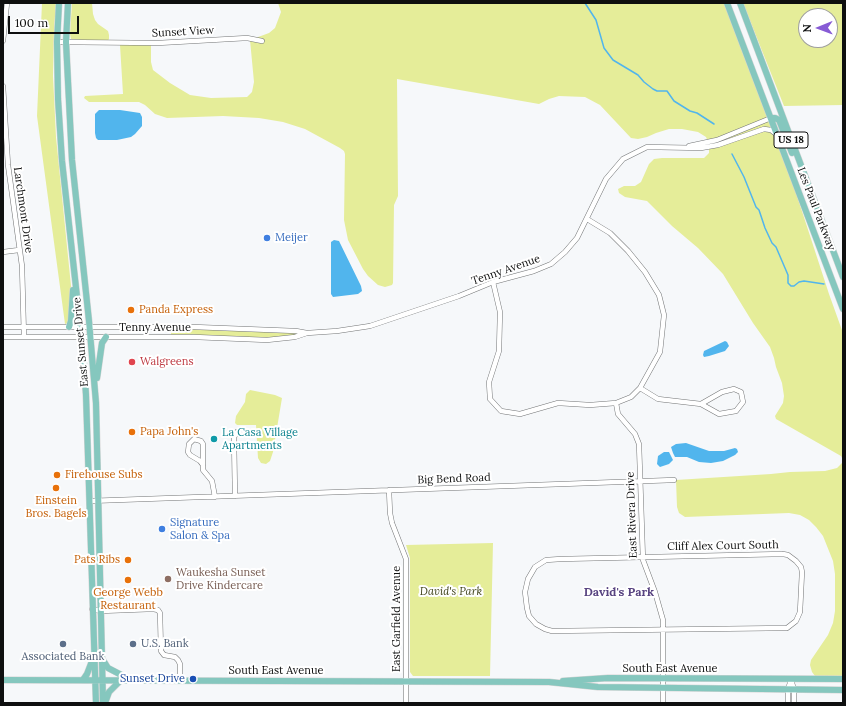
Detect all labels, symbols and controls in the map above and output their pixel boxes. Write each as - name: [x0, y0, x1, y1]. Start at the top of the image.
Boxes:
- scale bar: [10, 8, 81, 34]
- north arrow: [798, 8, 838, 48]
- text: 100 m: [15, 15, 48, 30]
- street label: Sunset View: [152, 24, 214, 40]
- text: N: [800, 24, 814, 33]
- road number: US 18: [774, 132, 808, 148]
- street label: Larchmont Drive: [10, 166, 36, 254]
- street label: Les Paul Parkway: [794, 166, 838, 252]
- place label: Meijer: [275, 231, 308, 245]
- marker: Meijer: [262, 233, 272, 243]
- street label: Tenny Avenue: [470, 252, 542, 288]
- street label: East Sunset Drive: [71, 297, 91, 387]
- place label: Panda Express: [139, 303, 213, 317]
- marker: Panda Express: [126, 305, 136, 315]
- street label: Tenny Avenue: [119, 321, 191, 335]
- place label: Walgreens: [140, 355, 194, 369]
- marker: Walgreens: [127, 357, 137, 367]
- place label: Papa John's: [140, 425, 198, 439]
- place label: La Casa Village Apartments: [222, 426, 298, 452]
- marker: Papa John's: [127, 427, 137, 437]
- marker: La Casa Village Apartments: [209, 434, 219, 444]
- place label: Firehouse Subs: [65, 468, 142, 482]
- marker: Firehouse Subs: [52, 470, 62, 480]
- street label: Big Bend Road: [417, 471, 491, 487]
- street label: East Rivera Drive: [624, 471, 640, 559]
- marker: Einstein Bros. Bagels: [51, 483, 61, 493]
- place label: Einstein Bros. Bagels: [25, 494, 87, 520]
- place label: Signature Salon & Spa: [170, 516, 230, 542]
- marker: Signature Salon & Spa: [157, 524, 167, 534]
- street label: Cliff Alex Court South: [667, 538, 779, 554]
- place label: Pats Ribs: [74, 553, 120, 567]
- marker: Pats Ribs: [123, 555, 133, 565]
- place label: Waukesha Sunset Drive Kindercare: [176, 566, 265, 592]
- street label: East Garfield Avenue: [390, 566, 404, 672]
- marker: Waukesha Sunset Drive Kindercare: [163, 574, 173, 584]
- marker: George Webb Restaurant: [123, 575, 133, 585]
- park label: David's Park: [420, 585, 482, 599]
- place label: George Webb Restaurant: [93, 586, 163, 612]
- district label: David's Park: [584, 586, 654, 600]
- place label: U.S. Bank: [141, 637, 189, 651]
- marker: Associated Bank: [58, 639, 68, 649]
- marker: U.S. Bank: [128, 639, 138, 649]
- place label: Associated Bank: [22, 650, 104, 664]
- street label: South East Avenue: [622, 662, 718, 676]
- street label: South East Avenue: [228, 664, 324, 678]
- place label: Sunset Drive: [120, 672, 185, 686]
- marker: Sunset Drive: [188, 674, 198, 684]

